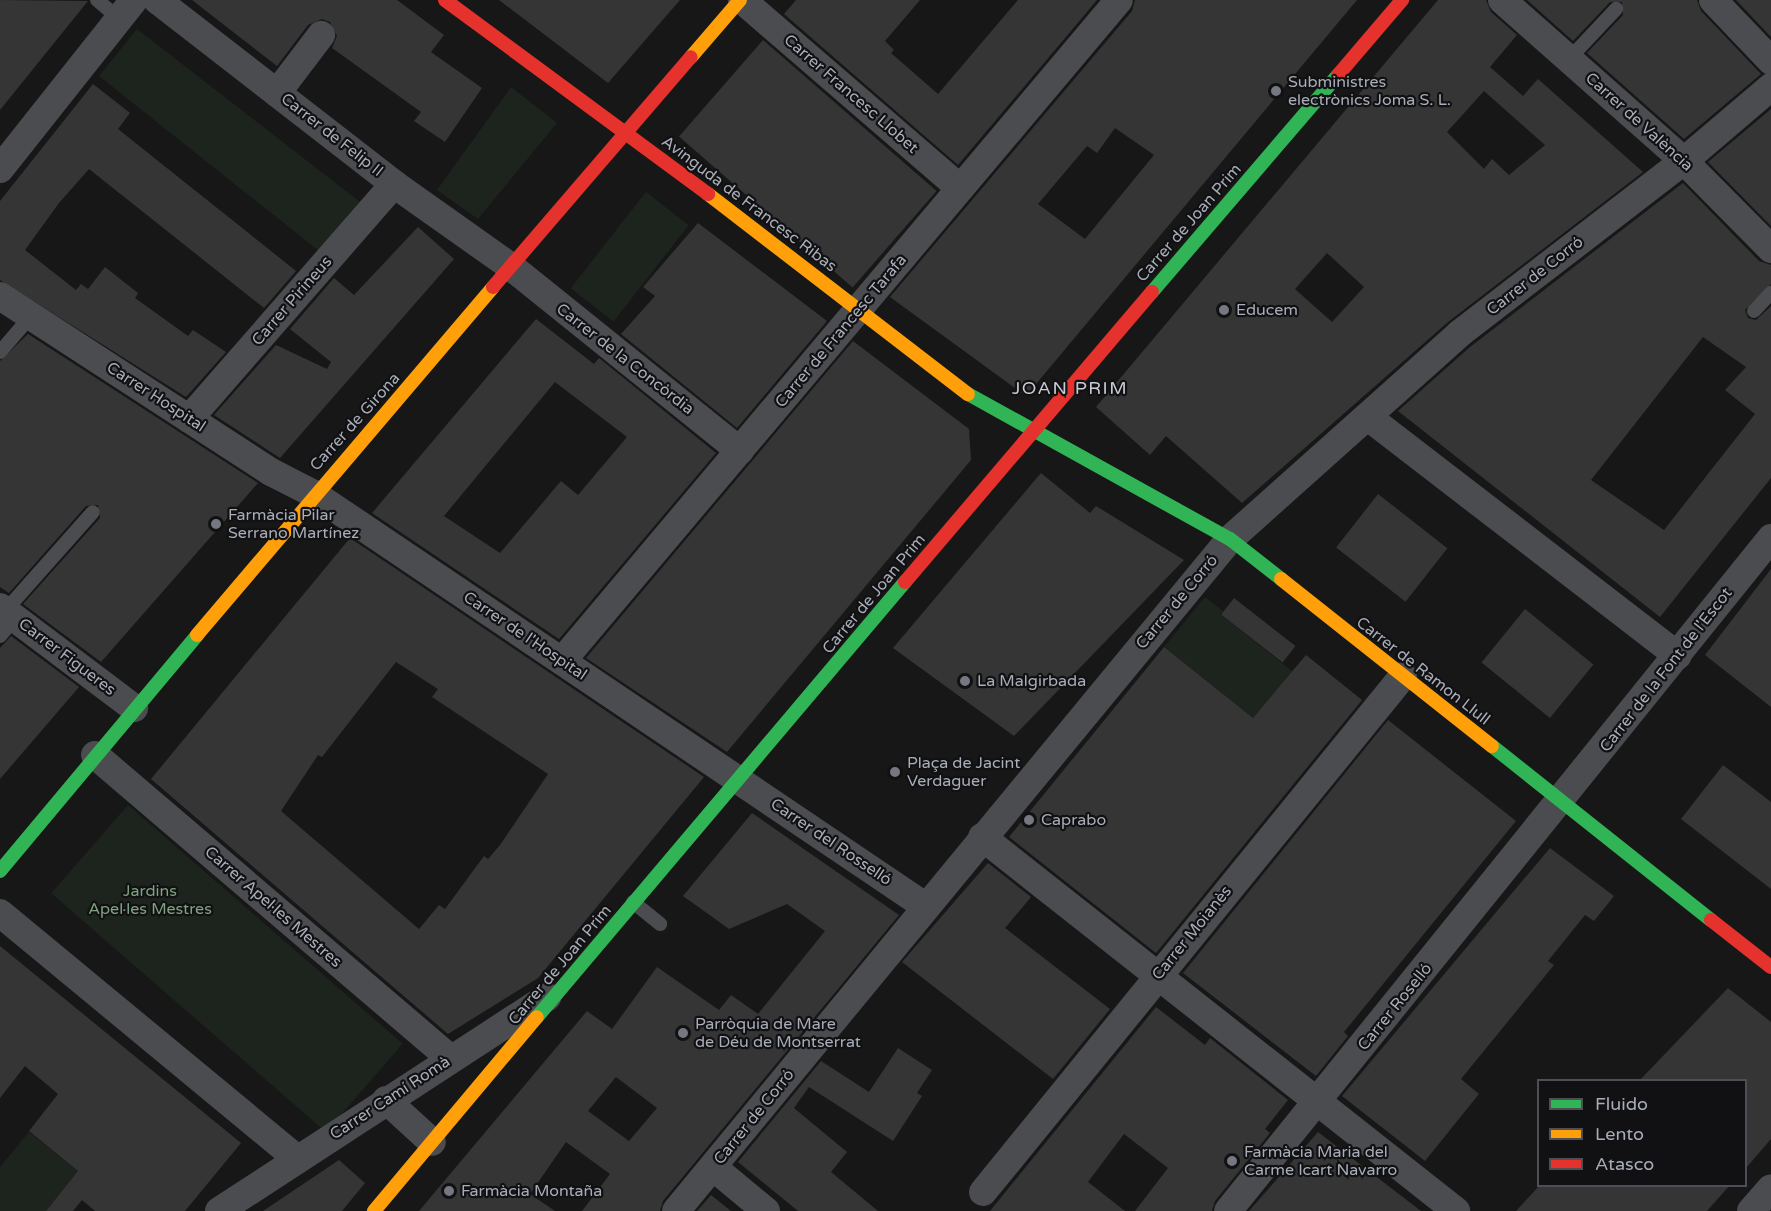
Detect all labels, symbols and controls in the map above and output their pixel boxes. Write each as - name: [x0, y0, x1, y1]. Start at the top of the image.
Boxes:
- street label: Carrer Francesc Llobet: [780, 30, 922, 158]
- street label: Carrer de València: [1581, 69, 1697, 175]
- place label: Subministres electrònics Joma S. L.: [1288, 72, 1451, 110]
- marker: Subministres electrònics Joma S. L.: [1269, 84, 1283, 98]
- street label: Carrer de Felip II: [277, 89, 387, 181]
- street label: Avinguda de Francesc Ribas: [658, 132, 840, 276]
- street label: Carrer de Joan Prim: [1132, 160, 1246, 286]
- street label: Carrer de Corró: [1483, 232, 1587, 320]
- street label: Carrer de Francesc Tarafa: [771, 251, 911, 411]
- street label: Carrer Pirineus: [248, 252, 336, 350]
- street label: Carrer de la Concòrdia: [552, 299, 698, 419]
- place label: Educem: [1236, 300, 1298, 320]
- marker: Educem: [1217, 303, 1231, 317]
- street label: Carrer Hospital: [103, 358, 209, 436]
- street label: Carrer de Girona: [306, 369, 404, 475]
- district label: JOAN PRIM: [1012, 377, 1128, 399]
- place label: Farmàcia Pilar Serrano Martínez: [228, 505, 359, 543]
- marker: Farmàcia Pilar Serrano Martínez: [209, 517, 223, 531]
- street label: Carrer de Joan Prim: [818, 530, 930, 658]
- street label: Carrer de Corró: [1132, 551, 1222, 653]
- street label: Carrer de la Font de l'Escot: [1596, 584, 1736, 756]
- street label: Carrer de l'Hospital: [460, 588, 590, 684]
- street label: Carrer de Ramon Llull: [1352, 613, 1494, 729]
- street label: Carrer Figueres: [15, 614, 119, 700]
- place label: La Malgirbada: [977, 671, 1086, 691]
- marker: La Malgirbada: [958, 674, 972, 688]
- place label: Plaça de Jacint Verdaguer: [907, 753, 1020, 791]
- marker: Plaça de Jacint Verdaguer: [888, 765, 902, 779]
- street label: Carrer del Rosselló: [767, 794, 895, 890]
- place label: Caprabo: [1041, 810, 1106, 830]
- marker: Caprabo: [1022, 813, 1036, 827]
- street label: Carrer Apel·les Mestres: [201, 842, 345, 972]
- park label: Jardins Apel·les Mestres: [88, 881, 212, 919]
- street label: Carrer Moianès: [1148, 882, 1236, 984]
- street label: Carrer de Joan Prim: [504, 901, 616, 1029]
- street label: Carrer Roselló: [1354, 959, 1436, 1055]
- place label: Parròquia de Mare de Déu de Montserrat: [695, 1014, 861, 1052]
- marker: Parròquia de Mare de Déu de Montserrat: [676, 1026, 690, 1040]
- street label: Carrer Camí Romà: [326, 1052, 454, 1144]
- street label: Carrer de Corró: [710, 1065, 798, 1169]
- legend: [1537, 1079, 1747, 1187]
- text: Fluido: [1595, 1093, 1648, 1115]
- text: Lento: [1595, 1123, 1644, 1145]
- place label: Farmàcia Maria del Carme Icart Navarro: [1244, 1142, 1397, 1180]
- text: Atasco: [1595, 1153, 1654, 1175]
- marker: Farmàcia Maria del Carme Icart Navarro: [1225, 1154, 1239, 1168]
- place label: Farmàcia Montaña: [461, 1181, 602, 1201]
- marker: Farmàcia Montaña: [442, 1184, 456, 1198]

